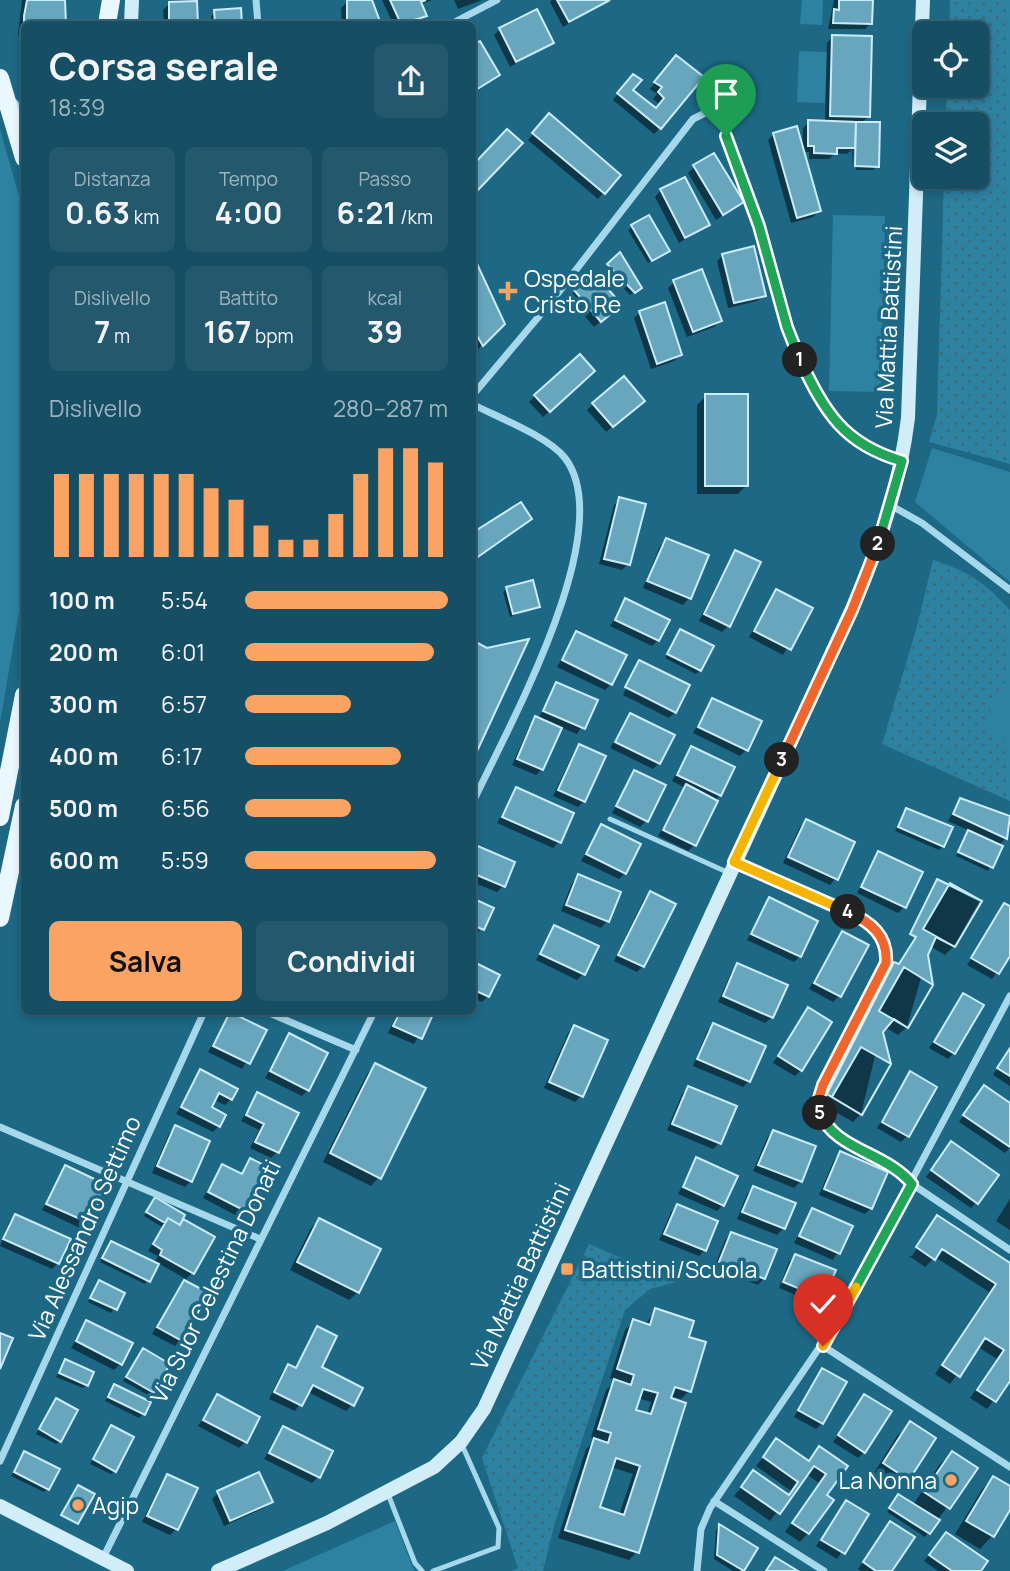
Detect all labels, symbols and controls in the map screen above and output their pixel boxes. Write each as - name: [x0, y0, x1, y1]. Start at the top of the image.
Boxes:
- map controls: [912, 21, 989, 189]
- button: locate: [912, 21, 989, 98]
- text: Corsa serale: [49, 39, 279, 91]
- button: share: [374, 44, 448, 118]
- pin: [696, 64, 756, 136]
- icon: arrive: [707, 75, 745, 113]
- text: 18:39: [49, 91, 105, 123]
- button: layers: [912, 112, 989, 189]
- text: Distanza: [74, 166, 151, 192]
- text: Tempo: [219, 166, 278, 192]
- text: Passo: [358, 166, 411, 192]
- text: 0.63: [65, 192, 130, 233]
- text: 4:00: [214, 192, 283, 233]
- text: 6:21: [337, 192, 396, 233]
- text: km: [130, 204, 159, 230]
- text: /km: [396, 204, 433, 230]
- street label: Via Mattia Battistini: [867, 225, 909, 429]
- place label: Ospedale Cristo Re: [524, 262, 625, 320]
- marker: Ospedale Cristo Re: [498, 281, 518, 301]
- text: Dislivello: [74, 285, 150, 311]
- text: Battito: [219, 285, 278, 311]
- text: kcal: [367, 285, 402, 311]
- text: 7: [94, 311, 110, 352]
- text: 167: [203, 311, 251, 352]
- text: 39: [367, 311, 403, 352]
- text: m: [110, 323, 130, 349]
- text: bpm: [251, 323, 294, 349]
- pin: 1: [782, 342, 818, 378]
- text: 1: [795, 346, 804, 372]
- text: Dislivello: [49, 392, 142, 424]
- text: 280–287 m: [333, 392, 448, 424]
- pin: 2: [860, 526, 896, 562]
- text: 2: [872, 530, 883, 556]
- text: 100 m: [49, 584, 115, 616]
- text: 5:54: [161, 584, 208, 616]
- text: 200 m: [49, 636, 118, 668]
- text: 6:01: [161, 636, 205, 668]
- text: 300 m: [49, 688, 118, 720]
- text: 6:57: [161, 688, 207, 720]
- text: 400 m: [49, 740, 119, 772]
- text: 6:17: [161, 740, 203, 772]
- pin: 3: [764, 742, 800, 778]
- text: 3: [776, 746, 787, 772]
- text: 500 m: [49, 792, 118, 824]
- text: 6:56: [161, 792, 210, 824]
- text: 600 m: [49, 844, 119, 876]
- text: 5:59: [161, 844, 209, 876]
- pin: 4: [830, 894, 866, 930]
- text: 4: [842, 898, 853, 924]
- button: Salva: [49, 921, 242, 1001]
- button: Condividi: [256, 921, 448, 1001]
- pin: 5: [802, 1096, 838, 1130]
- text: 5: [814, 1099, 825, 1125]
- street label: Via Alessandro Settimo: [20, 1110, 148, 1346]
- street label: Via Suor Celestina Donati: [142, 1154, 288, 1408]
- street label: Via Mattia Battistini: [463, 1177, 577, 1375]
- place label: Battistini/Scuola: [581, 1253, 757, 1285]
- marker: Battistini/Scuola: [559, 1261, 575, 1277]
- pin: [793, 1274, 853, 1346]
- icon: check: [804, 1285, 842, 1323]
- place label: La Nonna: [838, 1464, 937, 1496]
- marker: La Nonna: [943, 1472, 959, 1488]
- place label: Agip: [92, 1489, 139, 1521]
- marker: Agip: [70, 1497, 86, 1513]

